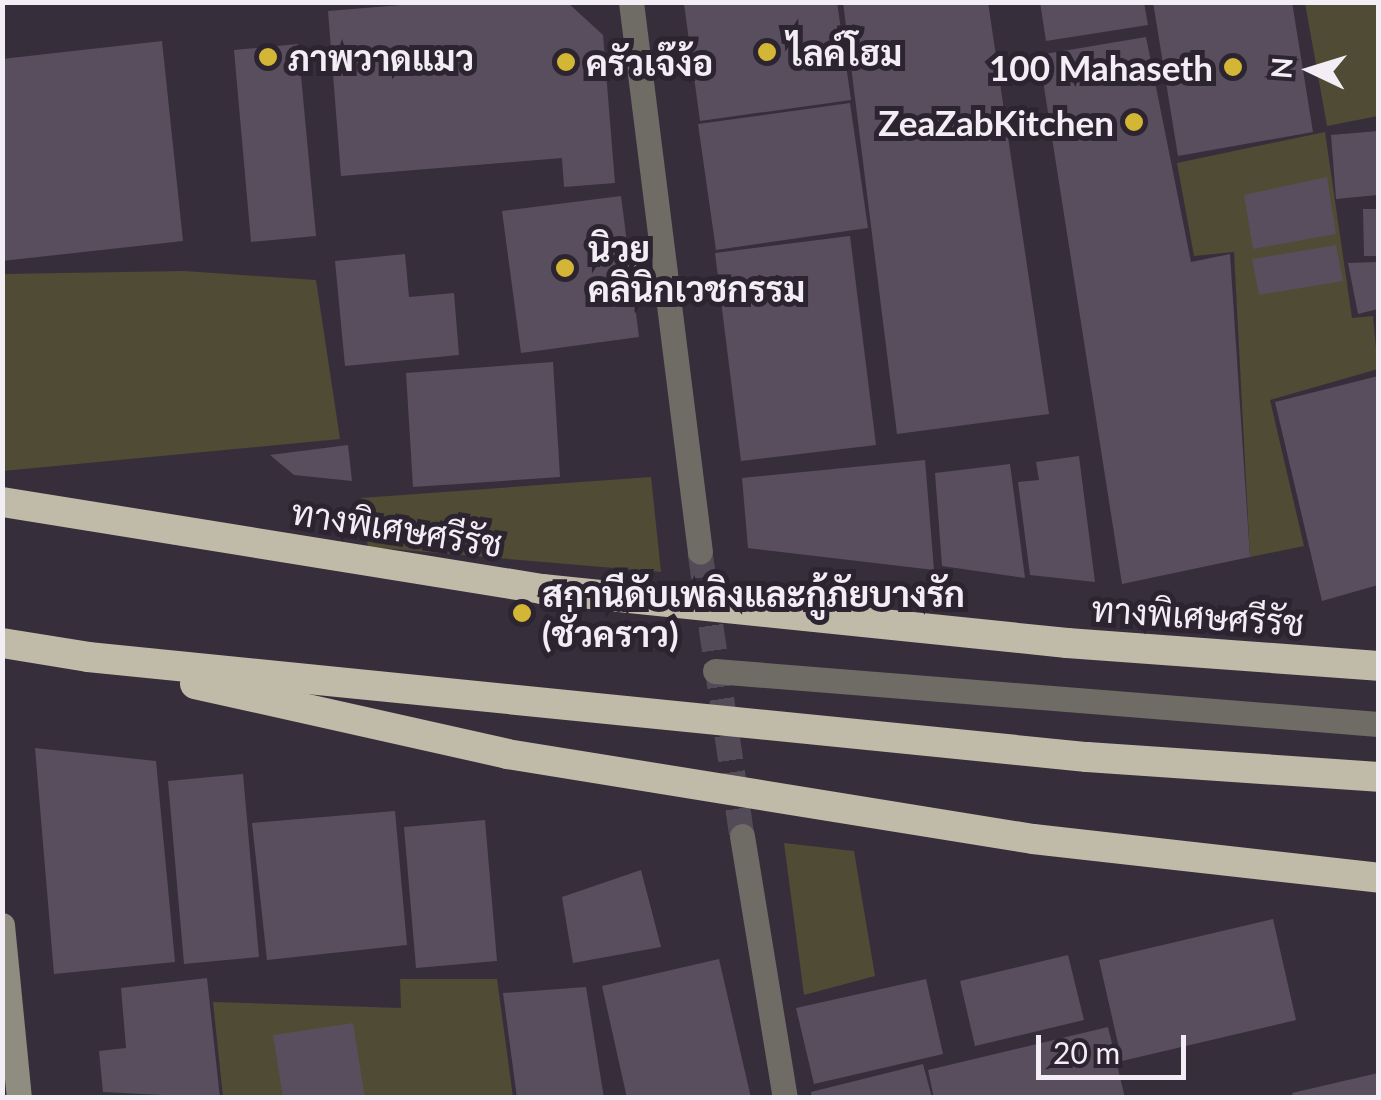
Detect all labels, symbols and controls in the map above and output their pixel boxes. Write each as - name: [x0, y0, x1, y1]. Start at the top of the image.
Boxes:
- north arrow: [1261, 20, 1361, 120]
- place label: ไลค์โฮม: [787, 31, 902, 73]
- place label: ภาพวาดแมว: [288, 36, 474, 78]
- place label: ครัวเจ๊ง้อ: [586, 41, 713, 83]
- marker: ไลค์โฮม: [756, 41, 778, 63]
- marker: ภาพวาดแมว: [257, 46, 279, 68]
- place label: 100 Mahaseth: [989, 46, 1213, 88]
- marker: ครัวเจ๊ง้อ: [555, 51, 577, 73]
- marker: 100 Mahaseth: [1222, 56, 1244, 78]
- text: N: [1263, 56, 1299, 80]
- place label: ZeaZabKitchen: [878, 101, 1114, 143]
- marker: ZeaZabKitchen: [1123, 111, 1145, 133]
- place label: นิวยู คลินิกเวชกรรม: [588, 227, 805, 309]
- marker: นิวยู คลินิกเวชกรรม: [552, 255, 578, 281]
- street label: ทางพิเศษศรีรัช: [289, 490, 505, 564]
- place label: สถานีดับเพลิงและกู้ภัยบางรัก (ชั่วคราว): [542, 572, 965, 654]
- street label: ทางพิเศษศรีรัช: [1090, 587, 1306, 643]
- marker: สถานีดับเพลิงและกู้ภัยบางรัก (ชั่วคราว): [511, 602, 533, 624]
- scale bar: [1041, 1015, 1191, 1077]
- text: 20 m: [1053, 1034, 1120, 1070]

